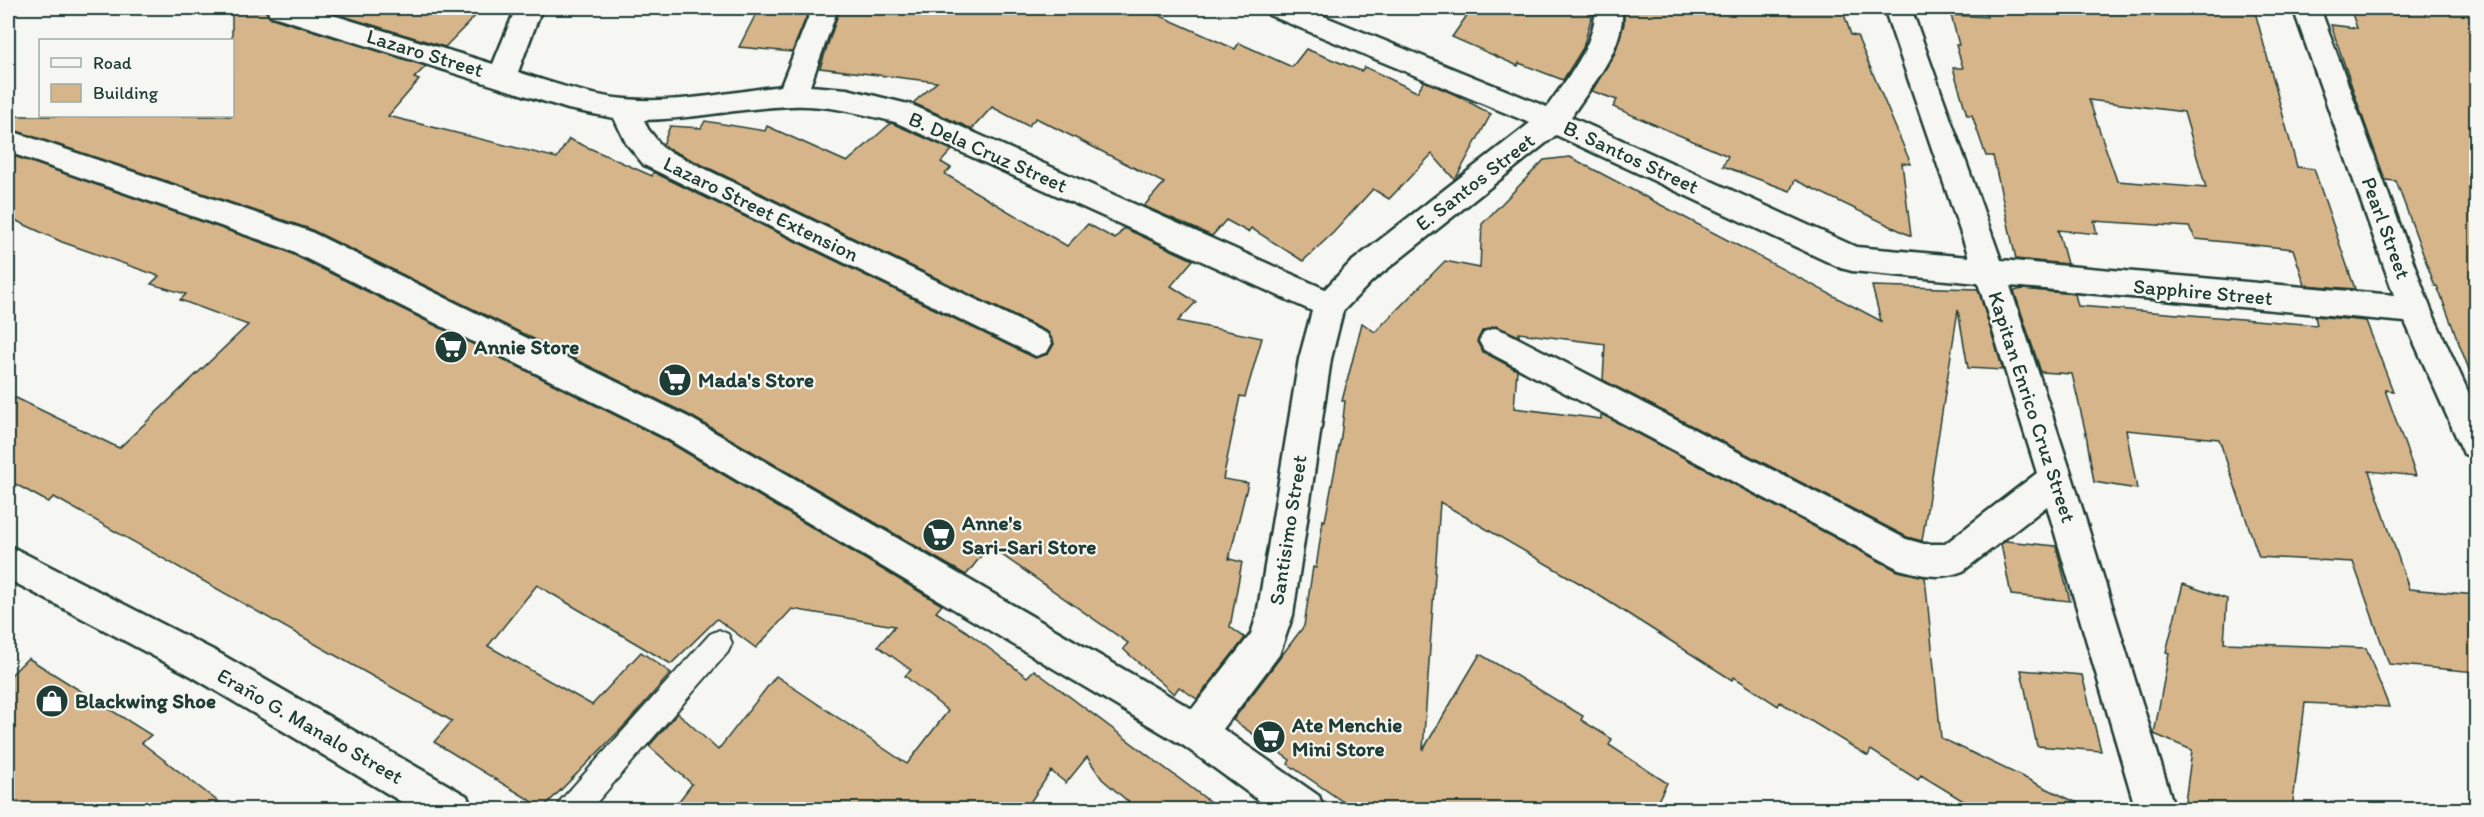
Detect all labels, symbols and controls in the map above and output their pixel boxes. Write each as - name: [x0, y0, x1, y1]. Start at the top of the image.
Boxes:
- street label: Lazaro Street: [364, 23, 487, 82]
- legend: [39, 39, 234, 117]
- text: Road: [93, 52, 132, 74]
- text: Building: [93, 82, 159, 104]
- street label: B. Dela Cruz Street: [905, 105, 1071, 198]
- street label: B. Santos Street: [1560, 114, 1703, 199]
- street label: E. Santos Street: [1410, 127, 1539, 236]
- street label: Lazaro Street Extension: [660, 150, 863, 267]
- street label: Pearl Street: [2356, 173, 2416, 282]
- street label: Sapphire Street: [2132, 273, 2274, 310]
- street label: Kapitan Enrico Cruz Street: [1983, 288, 2082, 526]
- supermarket icon: Annie Store: [433, 329, 469, 365]
- place label: Annie Store: [473, 334, 579, 359]
- supermarket icon: Mada's Store: [657, 362, 693, 398]
- place label: Mada's Store: [698, 367, 814, 392]
- street label: Santisimo Street: [1263, 453, 1312, 607]
- place label: Anne's Sari-Sari Store: [961, 510, 1096, 559]
- supermarket icon: Anne's Sari-Sari Store: [921, 517, 957, 553]
- street label: Eraño G. Manalo Street: [213, 662, 408, 789]
- shop icon: Blackwing Shoe: [34, 683, 70, 719]
- place label: Blackwing Shoe: [75, 688, 216, 714]
- place label: Ate Menchie Mini Store: [1291, 712, 1402, 761]
- supermarket icon: Ate Menchie Mini Store: [1251, 719, 1287, 755]

